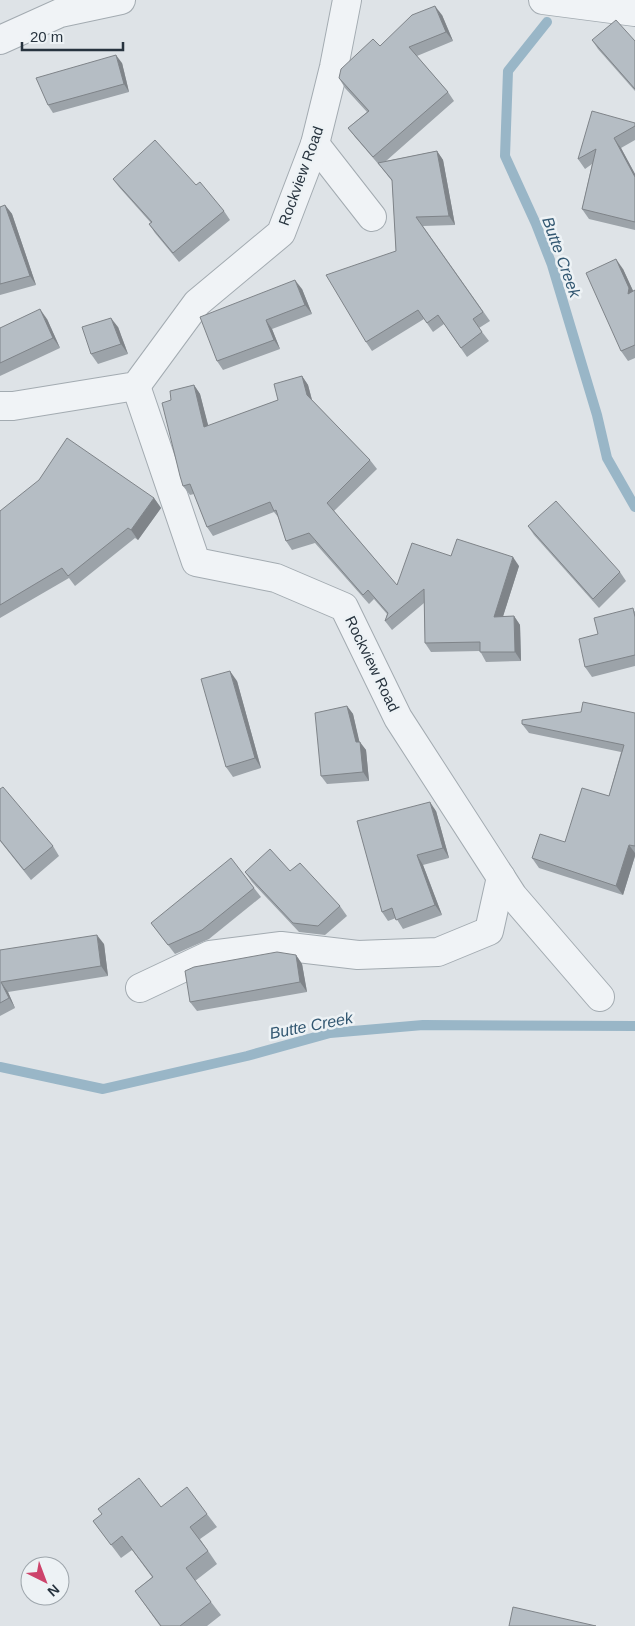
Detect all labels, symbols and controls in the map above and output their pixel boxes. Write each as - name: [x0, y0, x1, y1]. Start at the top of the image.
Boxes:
- scale bar: [22, 20, 124, 52]
- text: 20 m: [30, 28, 63, 45]
- street label: Rockview Road: [275, 124, 326, 228]
- water label: Butte Creek: [539, 215, 584, 301]
- street label: Rockview Road: [342, 613, 403, 714]
- water label: Butte Creek: [268, 1009, 355, 1042]
- north arrow: [20, 1556, 70, 1606]
- text: N: [45, 1581, 63, 1600]

